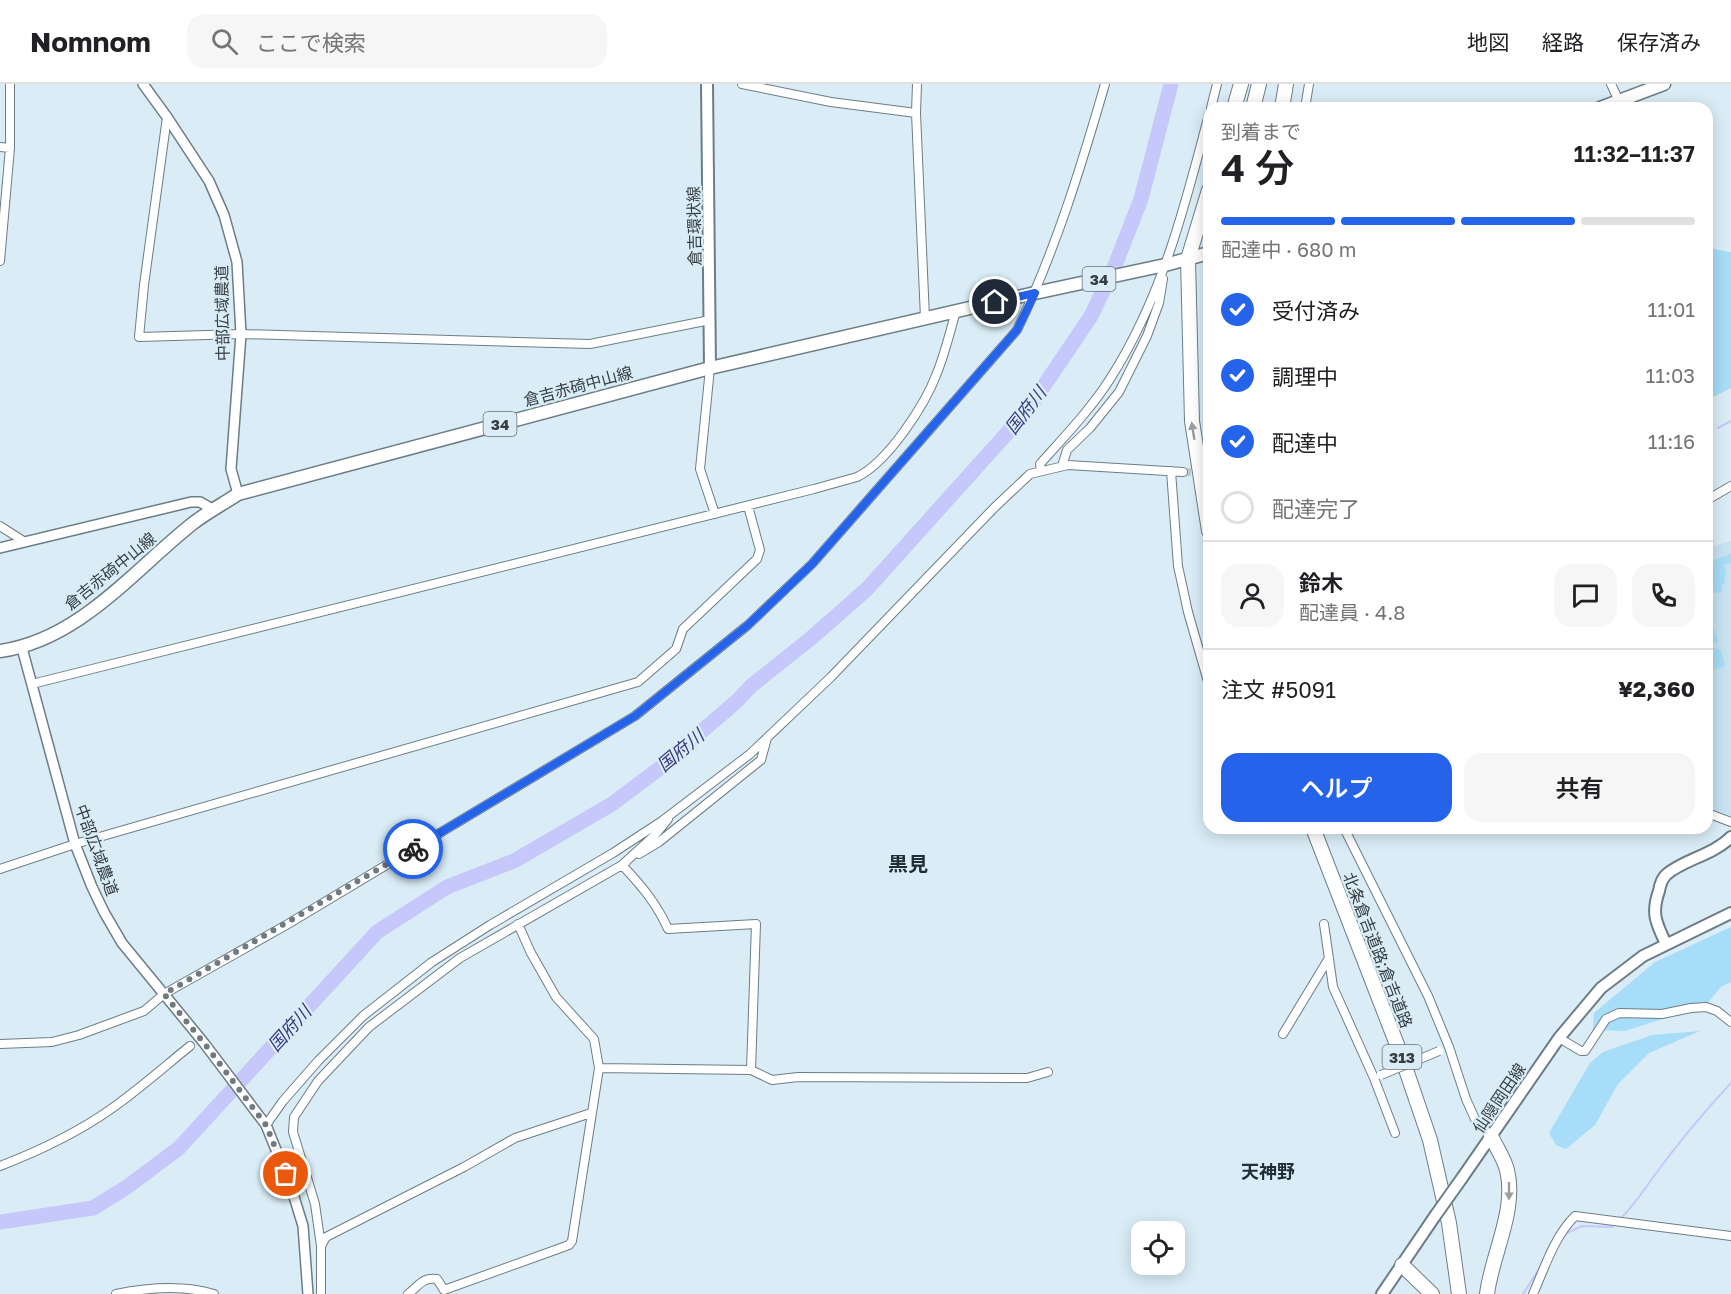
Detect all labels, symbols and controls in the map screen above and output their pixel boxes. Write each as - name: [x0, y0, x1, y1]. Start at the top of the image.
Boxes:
- search box: [187, 14, 607, 68]
- text: Nomnom: [30, 25, 151, 58]
- icon: search: [208, 25, 241, 58]
- text: ここで検索: [256, 29, 366, 56]
- text: 地図: [1467, 29, 1509, 55]
- text: 経路: [1542, 29, 1584, 55]
- text: 保存済み: [1617, 29, 1701, 55]
- text: 到着まで: [1221, 119, 1301, 143]
- text: 11:32–11:37: [1574, 140, 1695, 167]
- text: 4 分: [1221, 144, 1294, 191]
- street label: 倉吉環状線: [683, 186, 705, 266]
- text: 配達中 · 680 m: [1221, 237, 1356, 261]
- street label: 中部広域農道: [211, 265, 233, 361]
- road number: 34: [1082, 267, 1116, 291]
- pin: [969, 276, 1020, 327]
- icon: home: [978, 285, 1011, 318]
- icon: check: [1221, 293, 1254, 326]
- text: 受付済み: [1272, 297, 1360, 324]
- text: 11:01: [1648, 297, 1695, 321]
- icon: check: [1221, 359, 1254, 392]
- street label: 倉吉赤碕中山線: [521, 362, 635, 410]
- text: 調理中: [1272, 363, 1338, 390]
- text: 11:03: [1646, 363, 1695, 387]
- water label: 国府川: [1000, 380, 1052, 438]
- road number: 34: [484, 412, 516, 436]
- one-way arrow: [1189, 422, 1198, 441]
- icon: check: [1221, 425, 1254, 458]
- text: 配達中: [1272, 429, 1338, 456]
- text: 11:16: [1648, 429, 1695, 453]
- text: 配達完了: [1272, 495, 1360, 522]
- street label: 倉吉赤碕中山線: [60, 528, 160, 614]
- button: person: [1221, 564, 1284, 627]
- button: chat: [1554, 564, 1617, 627]
- button: phone: [1632, 564, 1695, 627]
- text: 鈴木: [1299, 569, 1343, 596]
- text: 配達員 · 4.8: [1299, 600, 1405, 624]
- text: ¥2,360: [1618, 675, 1695, 702]
- text: 注文 #5091: [1221, 676, 1336, 703]
- water label: 国府川: [652, 723, 709, 776]
- button: ヘルプ: [1221, 753, 1452, 822]
- button: 共有: [1464, 753, 1695, 822]
- street label: 中部広域農道: [71, 801, 123, 899]
- courier: [383, 819, 443, 879]
- icon: bike: [397, 833, 430, 866]
- district label: 黒見: [888, 851, 928, 875]
- street label: 北条倉吉道路;倉吉道路: [1339, 869, 1417, 1031]
- water label: 国府川: [263, 999, 317, 1055]
- road number: 313: [1382, 1045, 1422, 1069]
- street label: 仙隠岡田線: [1468, 1059, 1530, 1137]
- pin: [260, 1148, 311, 1199]
- icon: bag: [269, 1157, 302, 1190]
- district label: 天神野: [1241, 1160, 1295, 1182]
- one-way arrow: [1504, 1181, 1514, 1200]
- map controls: [1131, 1221, 1185, 1275]
- button: locate: [1131, 1221, 1185, 1275]

